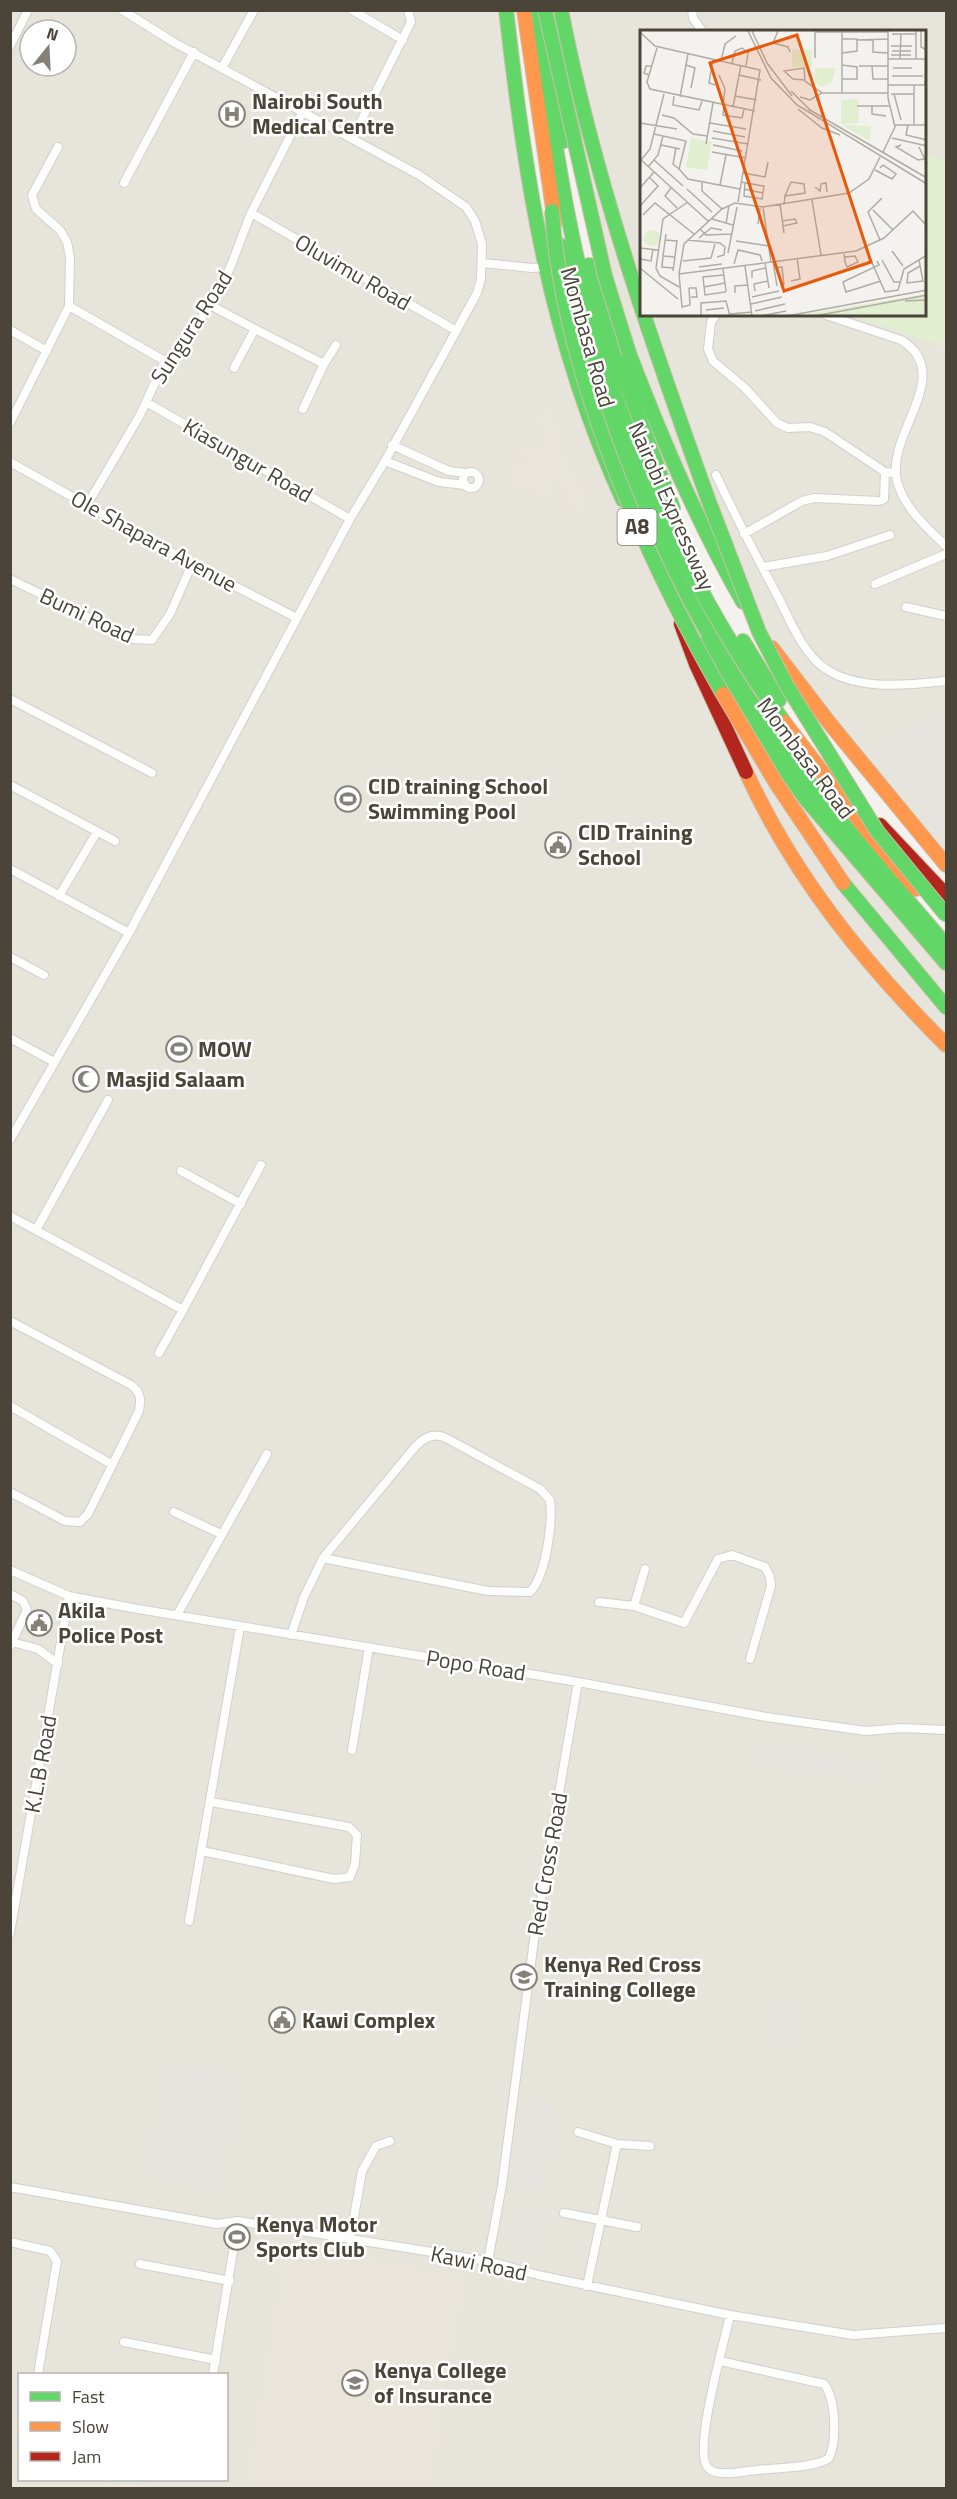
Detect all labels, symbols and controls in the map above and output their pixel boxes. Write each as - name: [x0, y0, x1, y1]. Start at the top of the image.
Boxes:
- north arrow: [18, 18, 78, 78]
- text: N: [44, 21, 62, 47]
- inset map: [640, 30, 927, 316]
- place label: Nairobi South Medical Centre: [252, 84, 394, 143]
- hospital icon: Nairobi South Medical Centre: [217, 99, 247, 129]
- street label: Oluvimu Road: [289, 225, 417, 319]
- street label: Sungura Road: [141, 263, 241, 391]
- street label: Mombasa Road: [552, 263, 624, 411]
- street label: Kiasungur Road: [177, 409, 319, 511]
- street label: Nairobi Expressway: [620, 416, 725, 596]
- street label: Ole Shapara Avenue: [65, 481, 243, 601]
- road number: A8: [618, 509, 656, 545]
- street label: Bumi Road: [34, 578, 140, 652]
- street label: Mombasa Road: [749, 690, 863, 826]
- place label: CID training School Swimming Pool: [368, 769, 548, 828]
- sports icon: CID training School Swimming Pool: [333, 784, 363, 814]
- place label: CID Training School: [578, 815, 693, 874]
- public building icon: CID Training School: [543, 830, 573, 860]
- place label: MOW: [198, 1032, 252, 1066]
- sports icon: MOW: [164, 1034, 194, 1064]
- place label: Masjid Salaam: [106, 1062, 245, 1096]
- mosque icon: Masjid Salaam: [71, 1064, 101, 1094]
- place label: Akila Police Post: [58, 1593, 163, 1652]
- public building icon: Akila Police Post: [24, 1608, 54, 1638]
- street label: Popo Road: [424, 1640, 528, 1690]
- street label: K.L.B Road: [15, 1713, 65, 1815]
- street label: Red Cross Road: [518, 1790, 576, 1938]
- place label: Kenya Red Cross Training College: [544, 1947, 701, 2006]
- school or university icon: Kenya Red Cross Training College: [509, 1962, 539, 1992]
- place label: Kawi Complex: [302, 2003, 436, 2037]
- public building icon: Kawi Complex: [267, 2005, 297, 2035]
- place label: Kenya Motor Sports Club: [256, 2207, 377, 2266]
- sports icon: Kenya Motor Sports Club: [222, 2222, 252, 2252]
- street label: Kawi Road: [428, 2236, 530, 2290]
- place label: Kenya College of Insurance: [374, 2353, 506, 2412]
- school or university icon: Kenya College of Insurance: [340, 2368, 370, 2398]
- legend: [18, 2373, 228, 2481]
- text: Fast: [72, 2383, 105, 2410]
- text: Slow: [72, 2413, 109, 2440]
- text: Jam: [72, 2443, 101, 2470]

